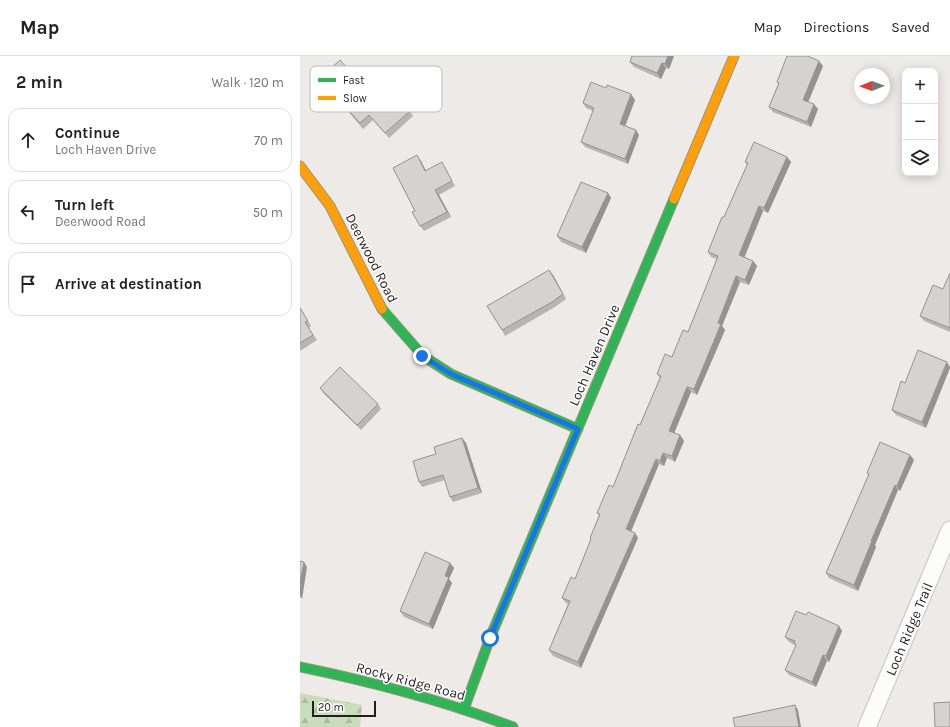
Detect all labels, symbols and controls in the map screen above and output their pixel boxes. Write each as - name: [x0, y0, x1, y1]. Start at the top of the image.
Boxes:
- text: Map: [20, 17, 59, 39]
- text: Map: [754, 19, 782, 36]
- text: Directions: [804, 19, 869, 36]
- text: Saved: [891, 19, 930, 36]
- legend: [310, 66, 442, 112]
- north arrow: [854, 68, 890, 104]
- map controls: [902, 68, 938, 176]
- button: +: [902, 68, 938, 104]
- text: 2 min: [16, 72, 63, 92]
- text: Fast: [343, 74, 364, 87]
- text: Walk · 120 m: [211, 75, 284, 90]
- text: Slow: [343, 92, 367, 105]
- button: −: [902, 104, 938, 140]
- text: Continue: [55, 124, 120, 142]
- icon: ahead: [17, 129, 39, 151]
- text: 70 m: [254, 133, 283, 148]
- button: layers: [902, 140, 938, 176]
- text: Loch Haven Drive: [55, 142, 156, 157]
- text: Turn left: [55, 196, 114, 214]
- icon: left: [17, 201, 39, 223]
- text: 50 m: [253, 205, 283, 220]
- street label: Deerwood Road: [342, 211, 401, 306]
- text: Deerwood Road: [55, 214, 146, 229]
- icon: arrive: [17, 273, 39, 295]
- text: Arrive at destination: [55, 275, 202, 293]
- street label: Loch Haven Drive: [565, 302, 624, 409]
- route end: [413, 347, 431, 365]
- street label: Loch Ridge Trail: [882, 580, 937, 678]
- route start: [481, 629, 499, 647]
- street label: Rocky Ridge Road: [354, 659, 467, 704]
- scale bar: [312, 699, 376, 718]
- text: 20 m: [318, 701, 344, 714]

